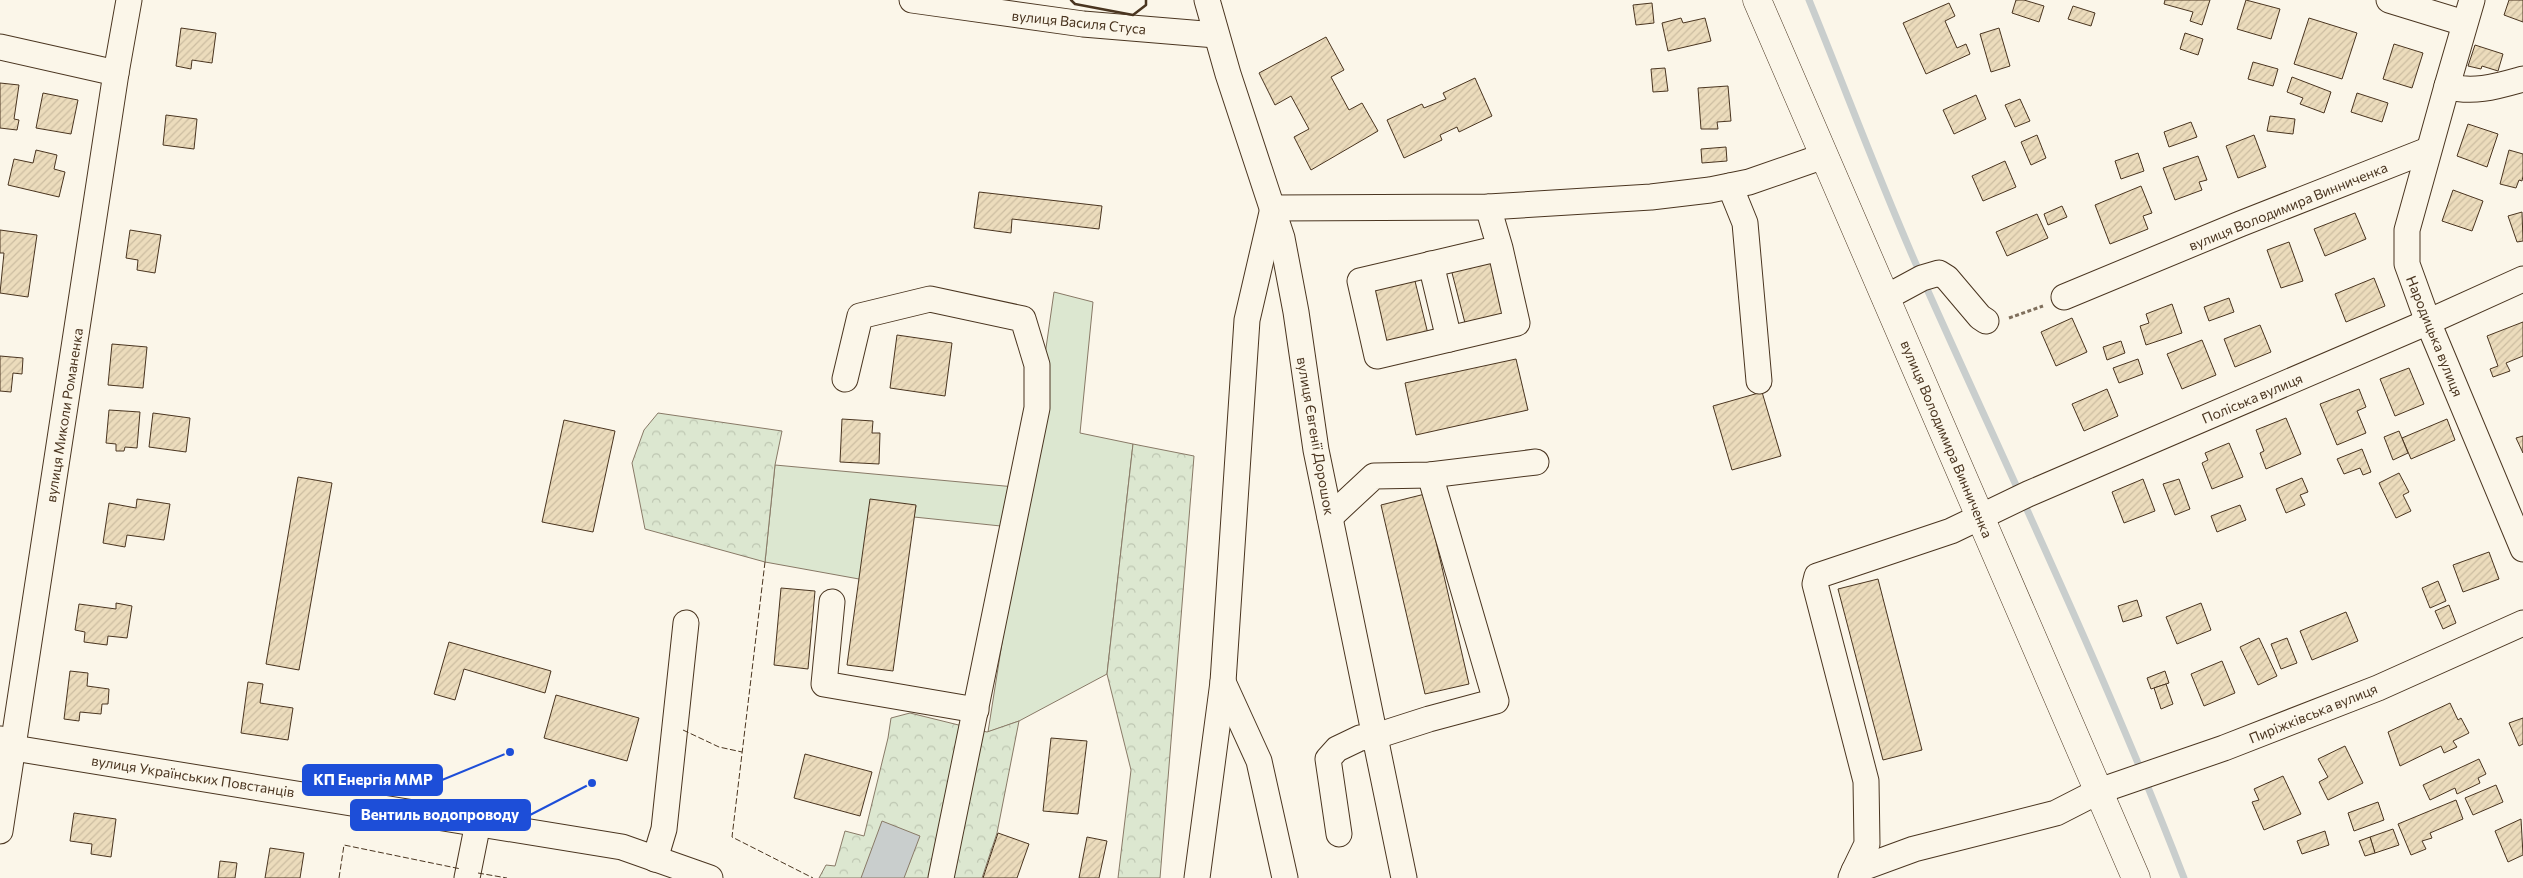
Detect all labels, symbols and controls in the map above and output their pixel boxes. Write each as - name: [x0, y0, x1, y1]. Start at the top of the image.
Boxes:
- street label: вулиця Василя Стуса: [1011, 6, 1147, 38]
- street label: вулиця Володимира Винниченка: [2186, 158, 2390, 254]
- street label: Народицька вулиця: [2403, 273, 2467, 399]
- street label: вулиця Миколи Романенка: [42, 327, 86, 503]
- street label: вулиця Володимира Винниченка: [1898, 338, 1996, 540]
- street label: вулиця Євгенії Дорошок: [1294, 356, 1338, 517]
- street label: Поліська вулиця: [2199, 369, 2305, 427]
- street label: Пиріжківська вулиця: [2246, 679, 2380, 747]
- street label: вулиця Українських Повстанців: [90, 752, 296, 800]
- callout: КП Енергія ММР: [303, 765, 442, 795]
- text: КП Енергія ММР: [313, 770, 433, 788]
- callout: Вентиль водопроводу: [351, 800, 530, 830]
- text: Вентиль водопроводу: [361, 805, 520, 823]

